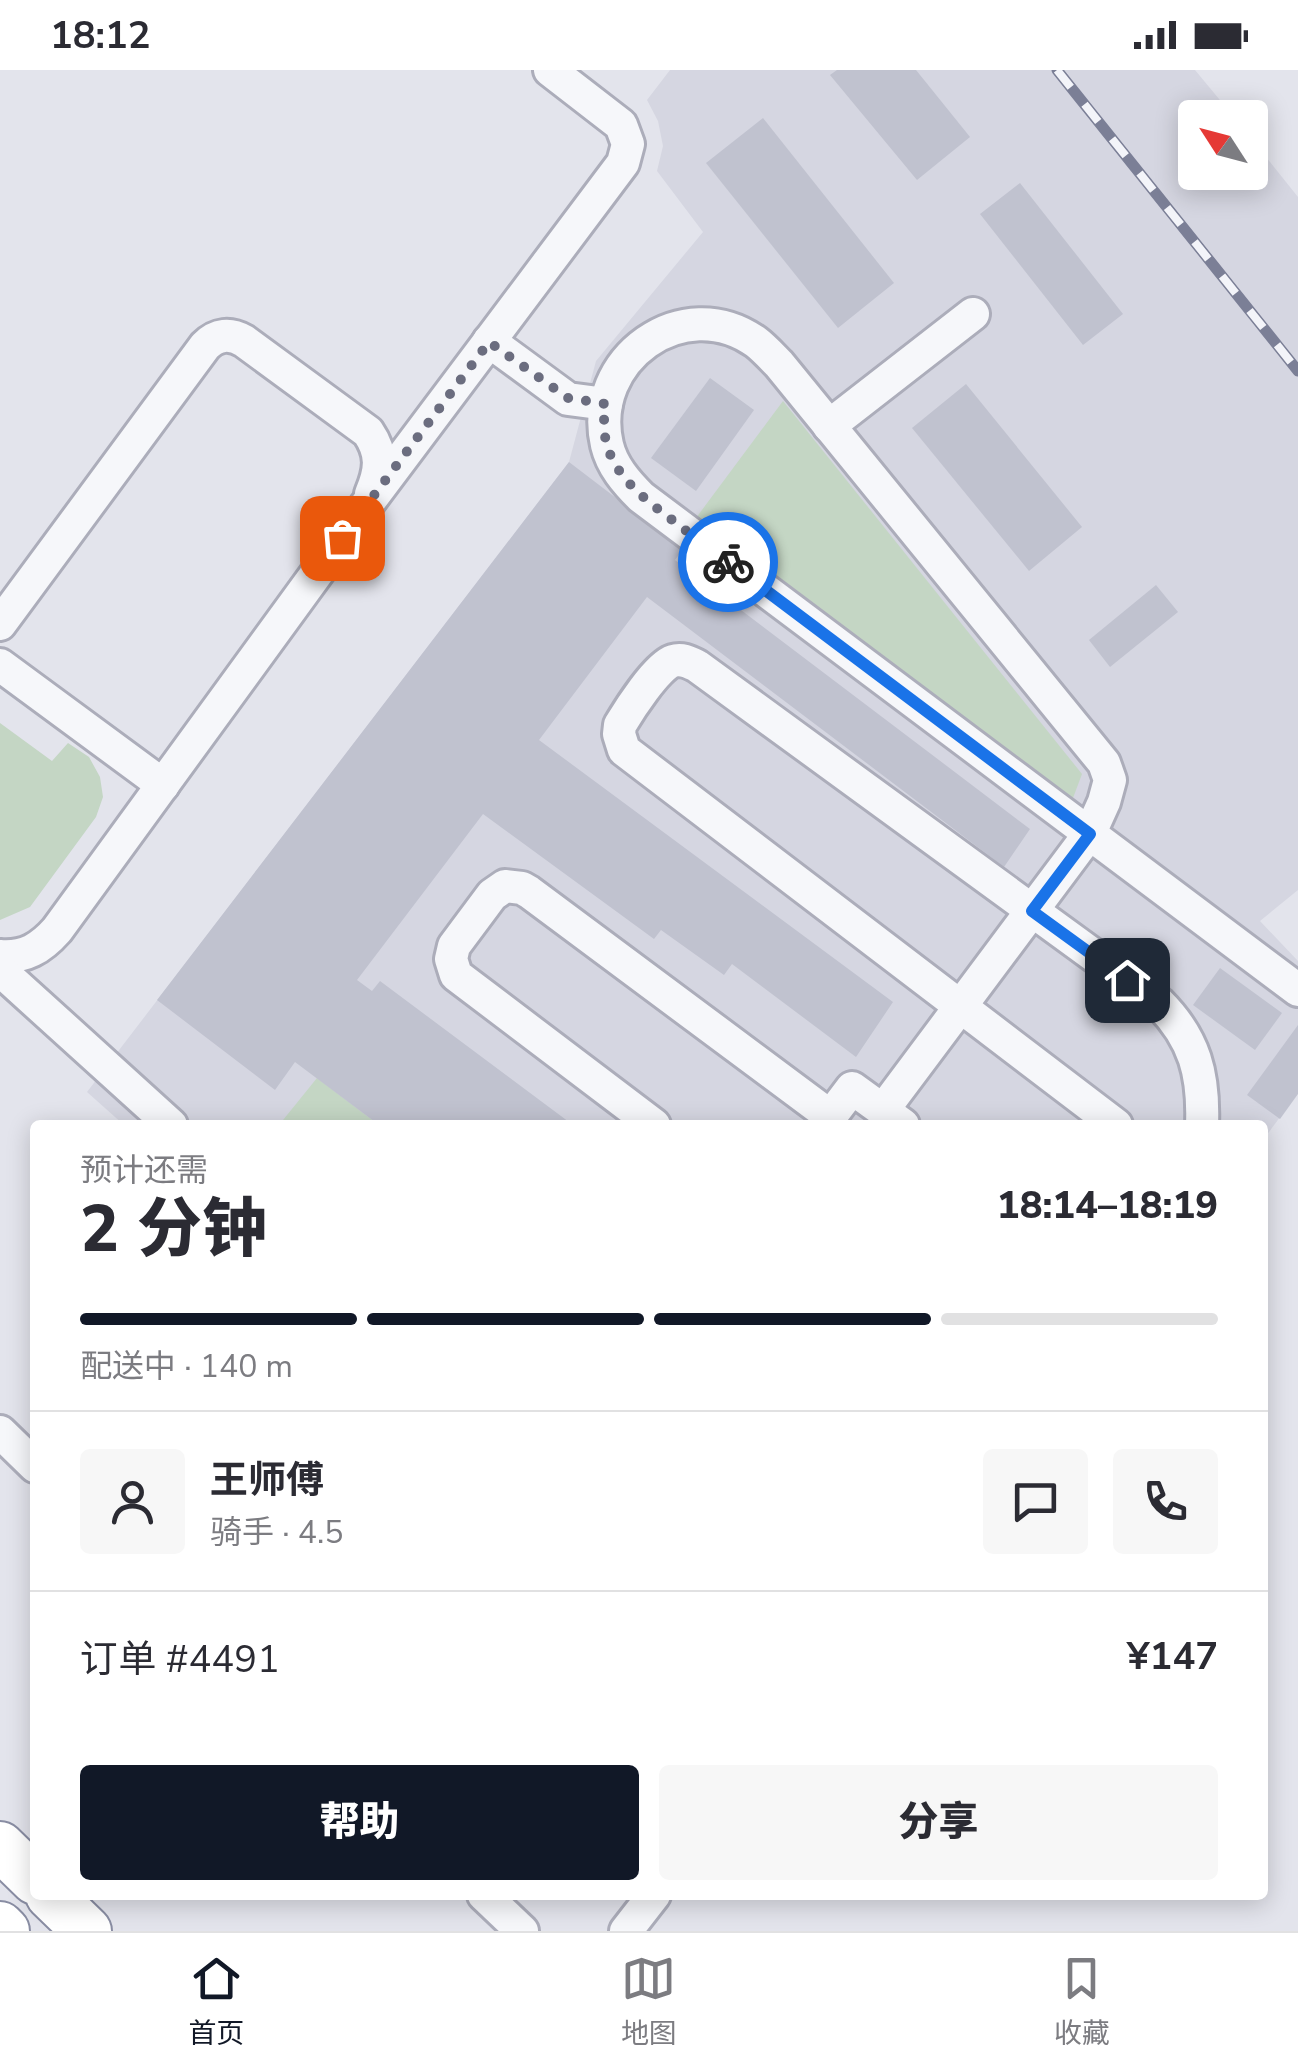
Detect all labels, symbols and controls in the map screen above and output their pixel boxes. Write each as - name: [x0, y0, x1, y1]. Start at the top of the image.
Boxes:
- text: 18:12: [50, 10, 151, 61]
- north arrow: [1178, 100, 1268, 190]
- map controls: [1178, 100, 1268, 190]
- pin: [300, 496, 385, 581]
- icon: bag: [315, 511, 370, 566]
- courier: [678, 512, 778, 612]
- icon: bike: [701, 535, 756, 590]
- pin: [1085, 938, 1170, 1023]
- icon: home: [1100, 953, 1155, 1008]
- text: 预计还需: [80, 1149, 208, 1192]
- text: 18:14–18:19: [997, 1180, 1218, 1231]
- text: 2 分钟: [80, 1185, 267, 1274]
- text: 配送中 · 140 m: [80, 1345, 293, 1388]
- button: person: [80, 1449, 185, 1554]
- button: chat: [983, 1449, 1088, 1554]
- button: phone: [1113, 1449, 1218, 1554]
- text: 王师傅: [210, 1455, 324, 1506]
- text: 骑手 · 4.5: [210, 1511, 343, 1554]
- text: ¥147: [1127, 1631, 1218, 1682]
- text: 订单 #4491: [80, 1634, 280, 1685]
- button: 帮助: [80, 1765, 639, 1880]
- button: 分享: [659, 1765, 1218, 1880]
- tab: 首页: [188, 1951, 244, 2053]
- tab: 地图: [621, 1951, 677, 2053]
- tab: 收藏: [1054, 1951, 1110, 2053]

